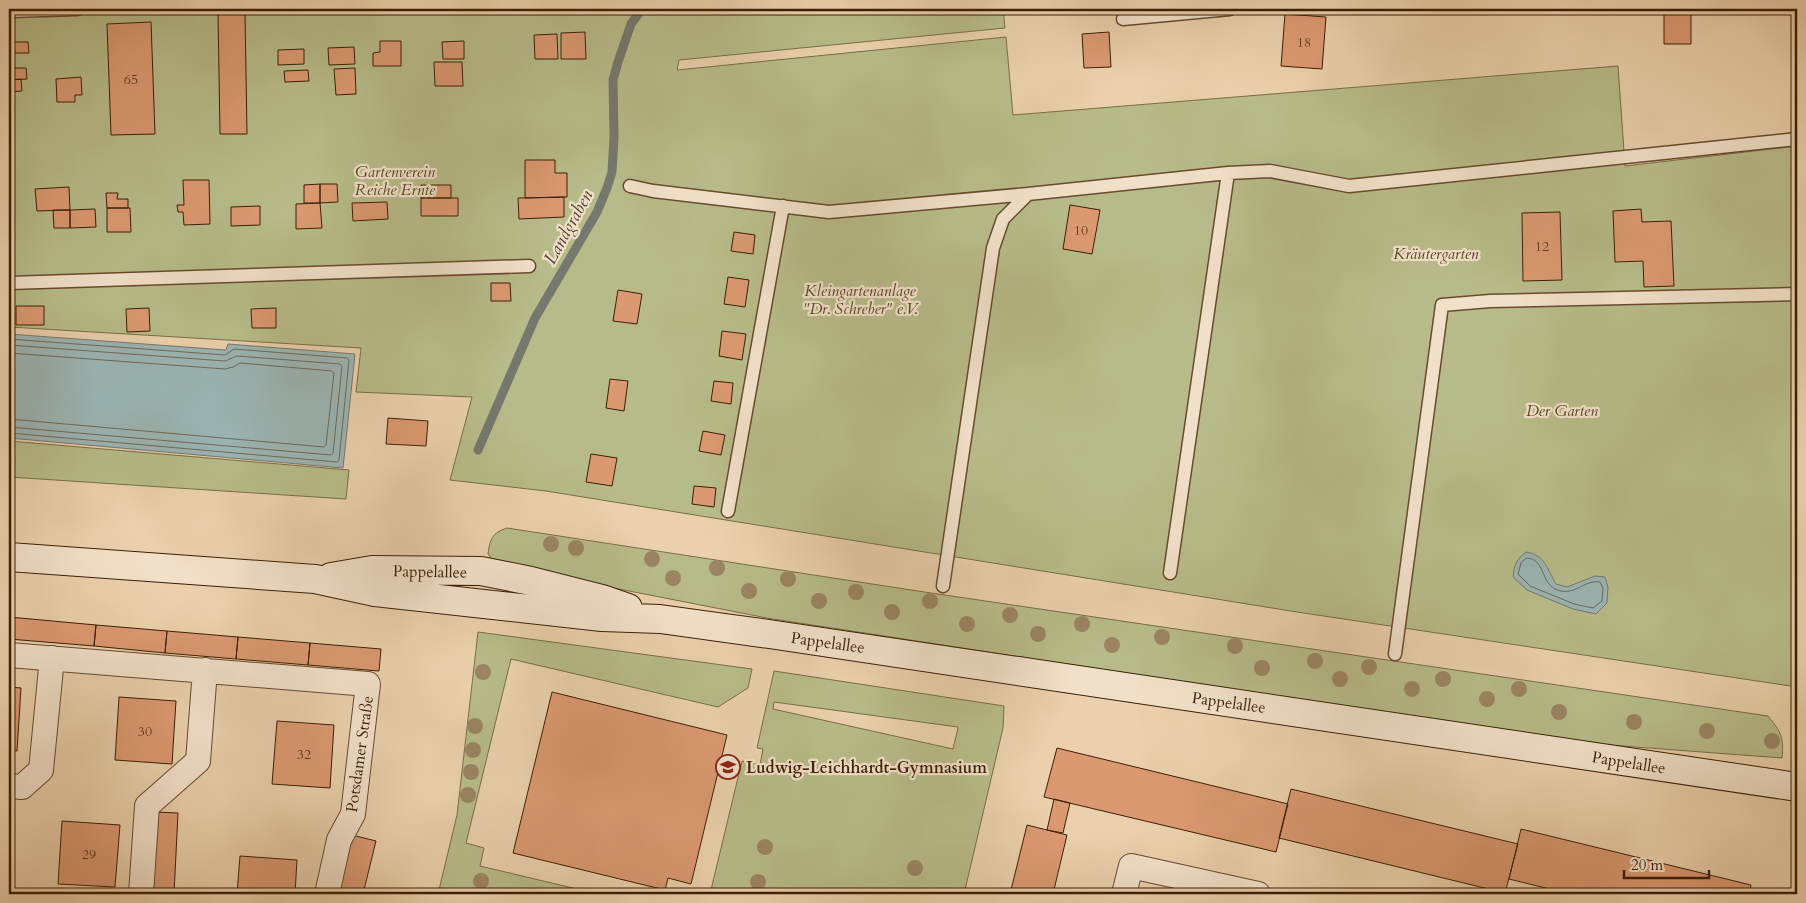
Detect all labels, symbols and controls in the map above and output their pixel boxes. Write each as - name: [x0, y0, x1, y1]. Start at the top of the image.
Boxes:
- house number: 18: [1297, 33, 1311, 52]
- house number: 65: [124, 70, 138, 89]
- park label: Gartenverein Reiche Ernte: [355, 161, 436, 201]
- water label: Landgraben: [538, 185, 599, 269]
- house number: 10: [1074, 221, 1088, 240]
- house number: 12: [1535, 237, 1549, 256]
- park label: Kräutergarten: [1393, 243, 1479, 265]
- park label: Kleingartenanlage "Dr. Schreber" e.V.: [803, 280, 920, 320]
- park label: Der Garten: [1526, 400, 1598, 422]
- street label: Pappelallee: [393, 560, 467, 584]
- street label: Pappelallee: [790, 627, 866, 659]
- street label: Pappelallee: [1191, 687, 1267, 719]
- street label: Potsdamer Straße: [341, 694, 379, 814]
- house number: 30: [138, 722, 152, 741]
- house number: 32: [297, 745, 311, 764]
- street label: Pappelallee: [1590, 746, 1667, 780]
- school or university icon: Ludwig-Leichhardt-Gymnasium: [715, 754, 741, 780]
- place label: Ludwig-Leichhardt-Gymnasium: [746, 757, 987, 779]
- house number: 29: [82, 845, 96, 864]
- scale bar: [1624, 848, 1708, 880]
- text: 20 m: [1631, 855, 1663, 875]

